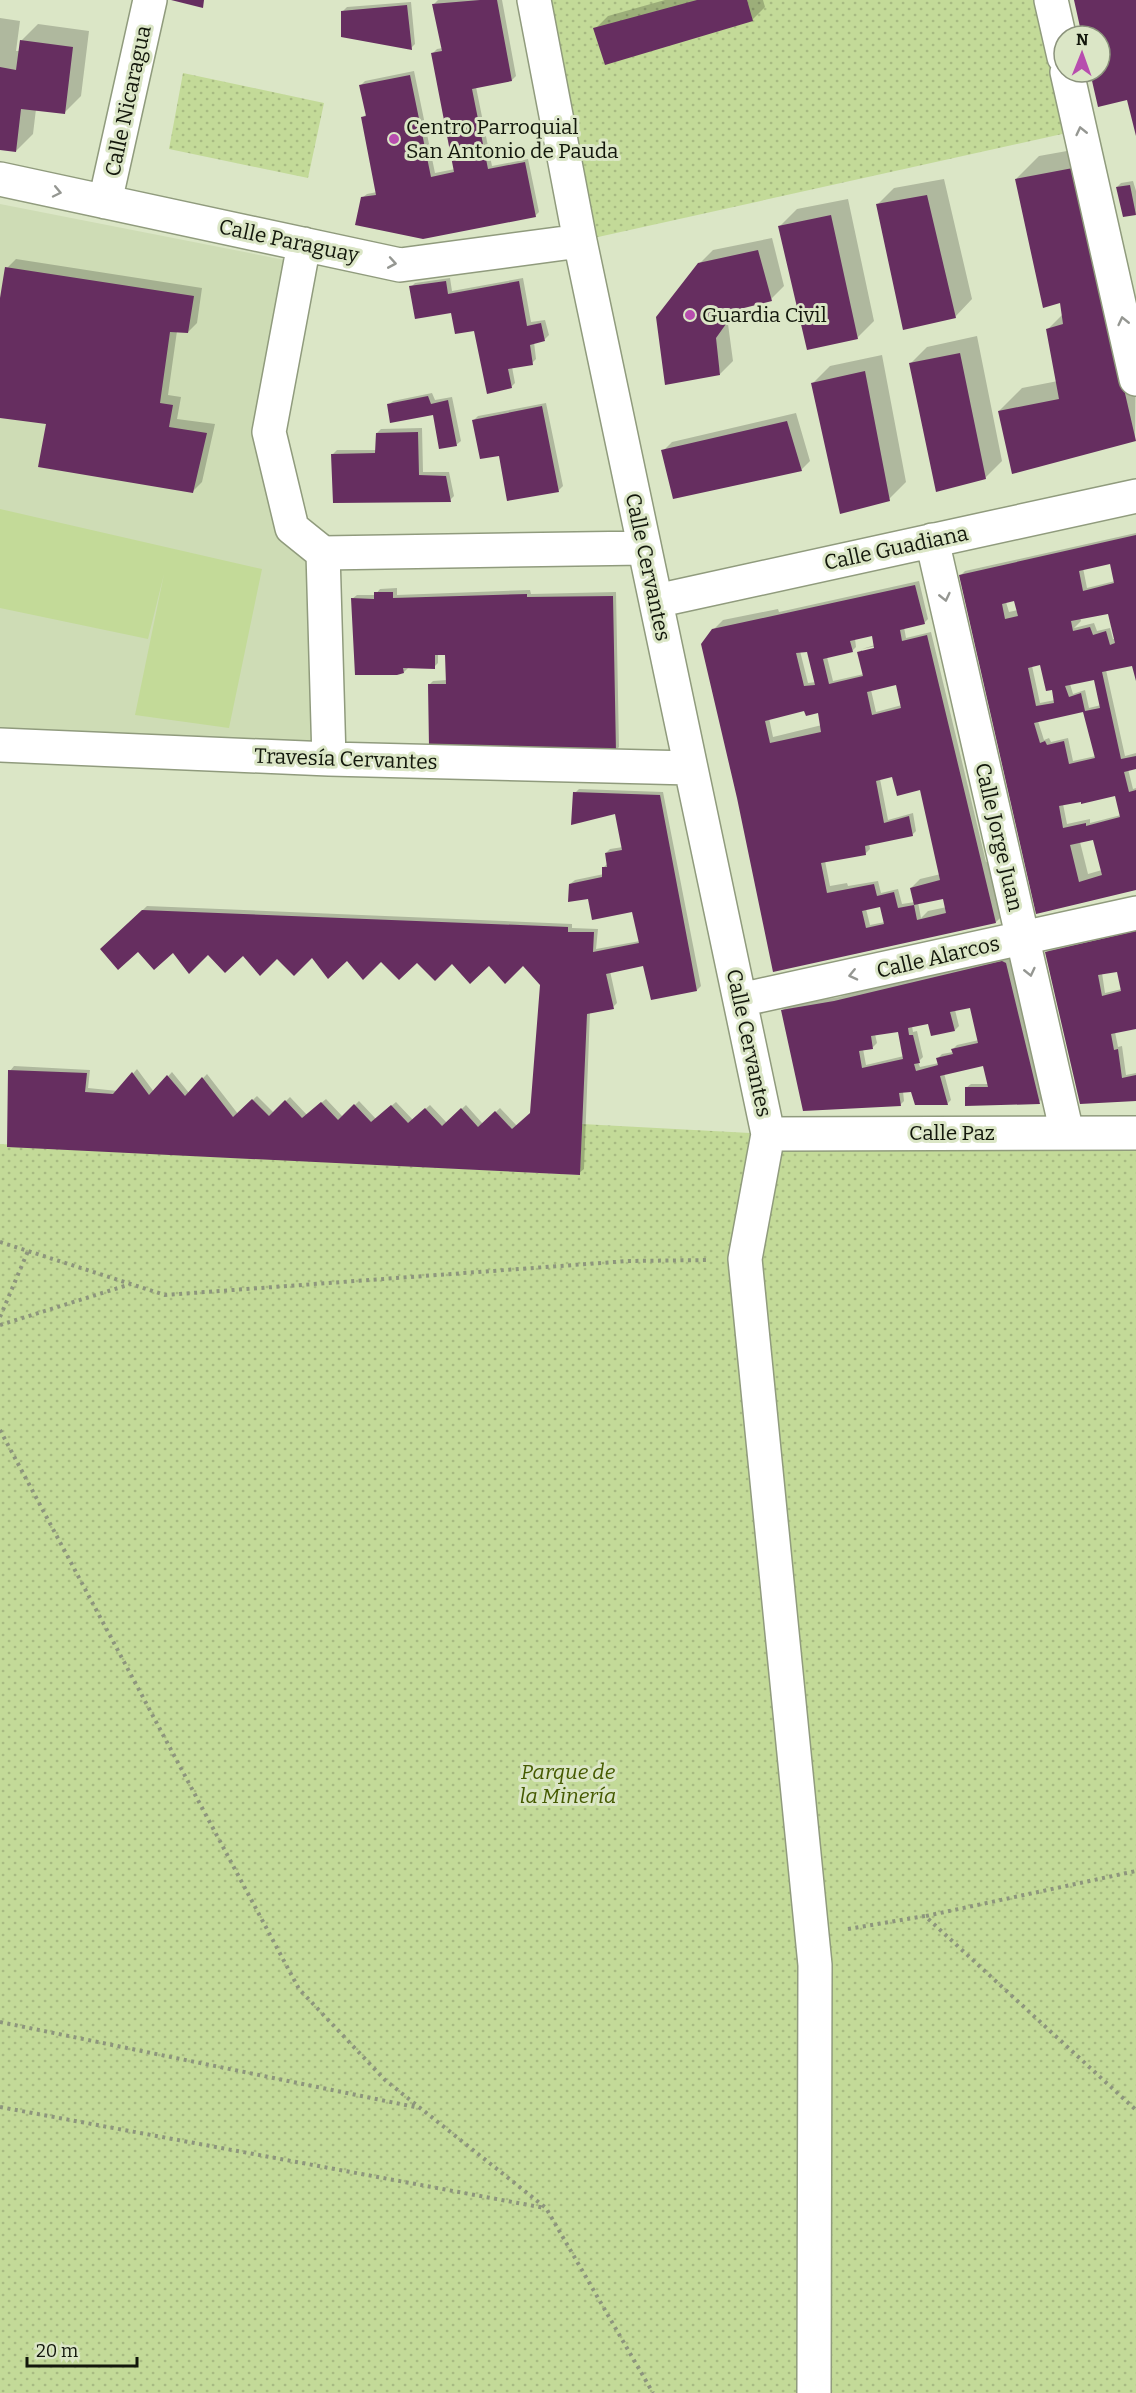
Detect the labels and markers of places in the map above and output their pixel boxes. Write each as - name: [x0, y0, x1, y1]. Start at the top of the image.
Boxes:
- place label: Centro Parroquial San Antonio de Pauda: [406, 114, 619, 164]
- marker: Centro Parroquial San Antonio de Pauda: [387, 132, 401, 146]
- place label: Guardia Civil: [702, 302, 827, 328]
- marker: Guardia Civil: [683, 308, 697, 322]

